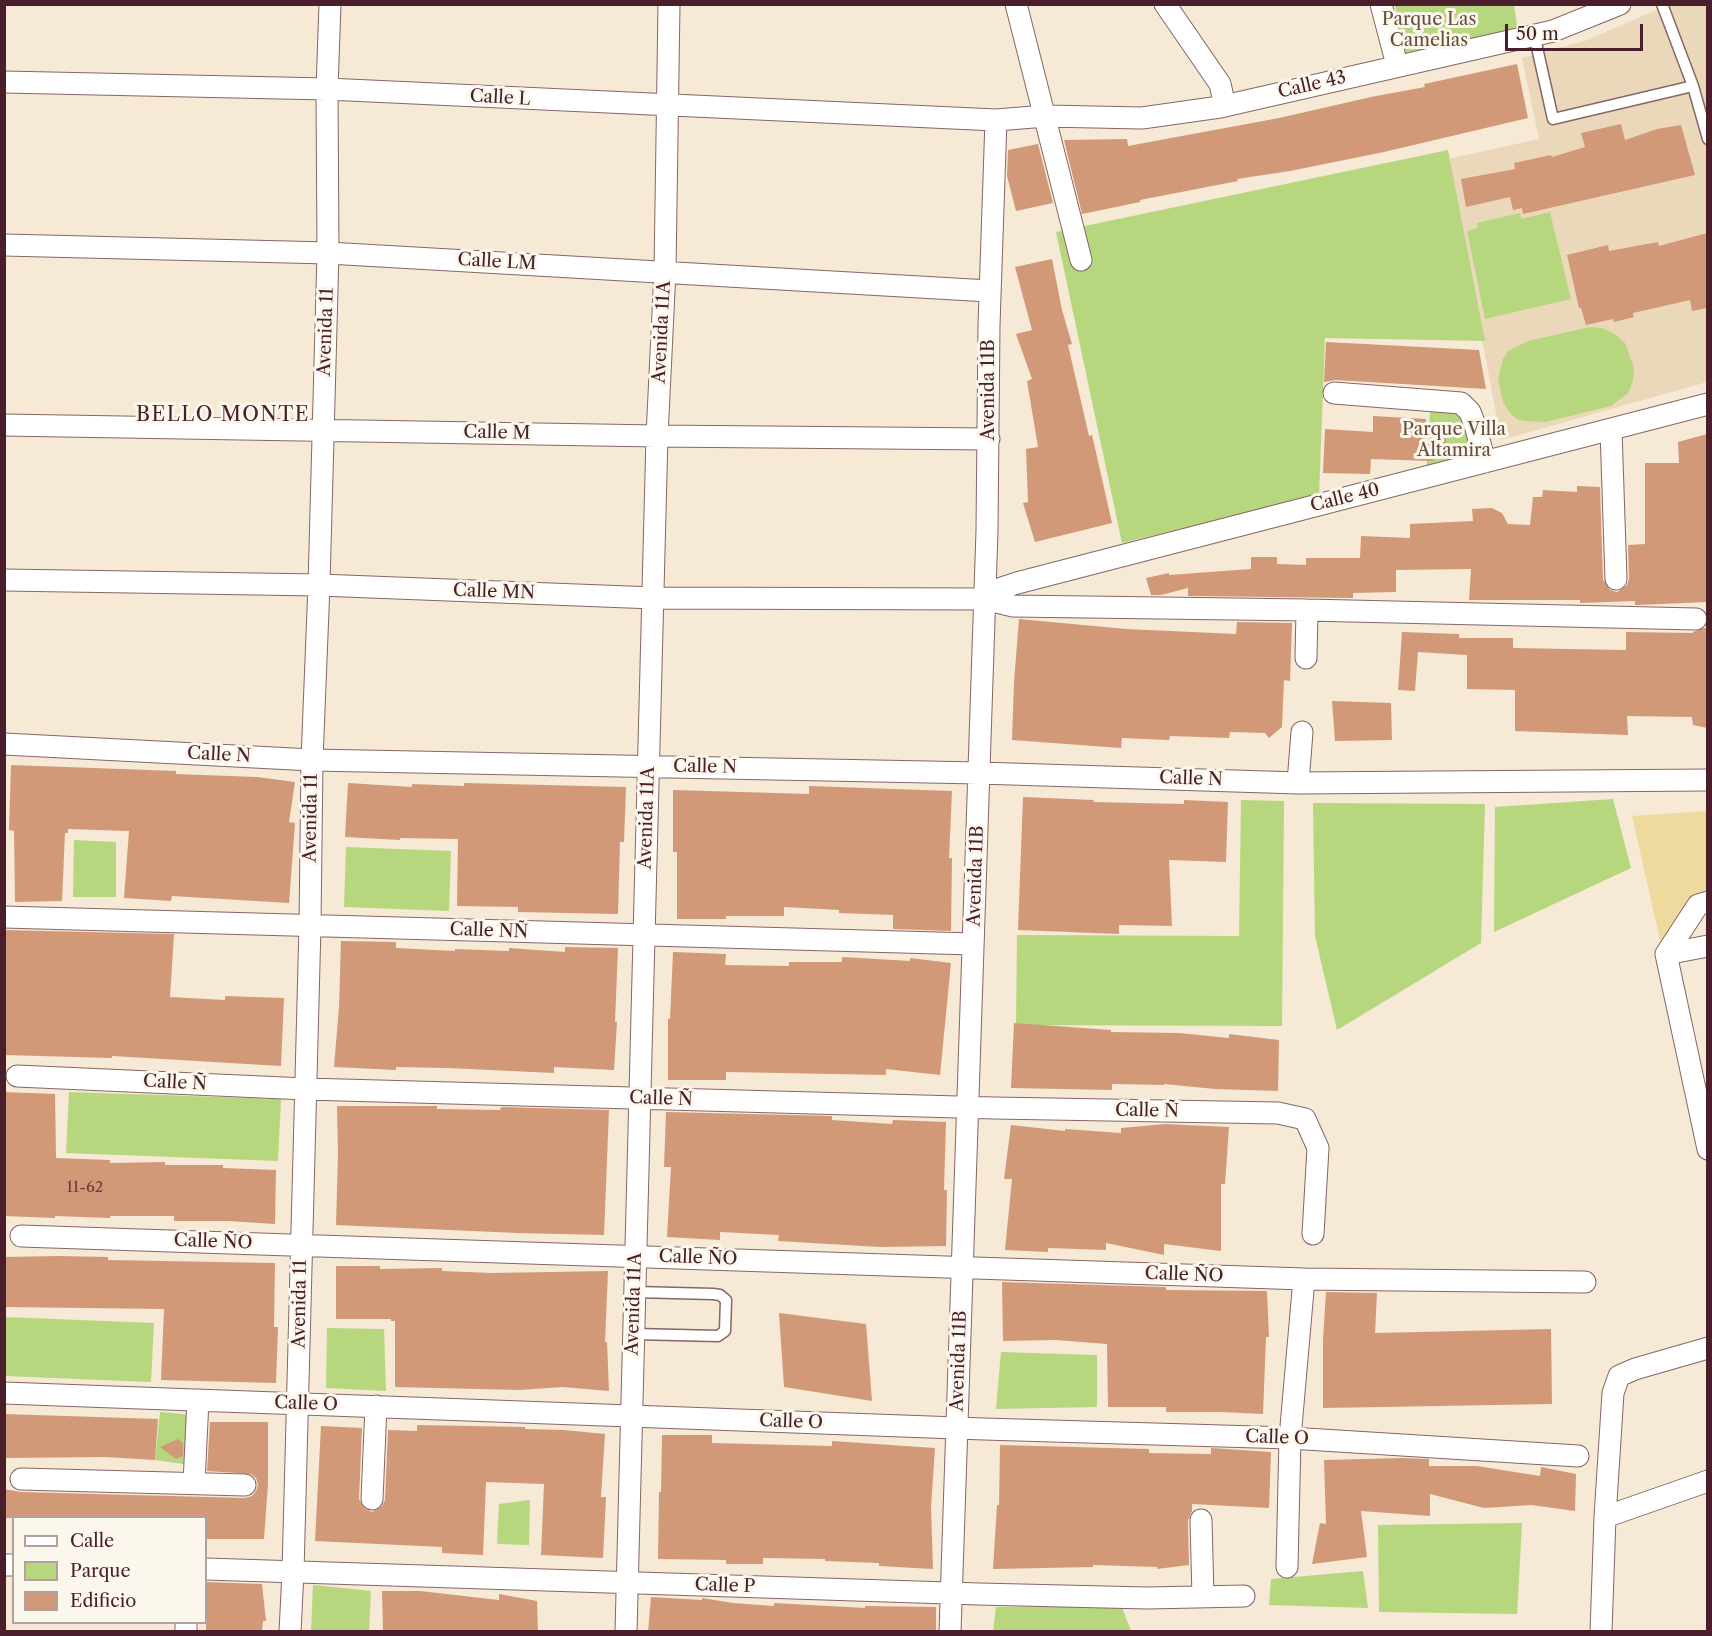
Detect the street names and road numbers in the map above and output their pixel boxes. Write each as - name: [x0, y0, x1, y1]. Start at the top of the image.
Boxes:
- street label: Calle 43: [1276, 67, 1348, 103]
- street label: Calle L: [469, 86, 531, 110]
- street label: Calle LM: [457, 249, 537, 275]
- street label: Avenida 11A: [649, 280, 675, 384]
- street label: Avenida 11: [314, 287, 338, 377]
- street label: Avenida 11B: [978, 339, 1000, 441]
- street label: Calle M: [463, 422, 531, 444]
- street label: Calle 40: [1308, 479, 1382, 517]
- street label: Calle MN: [453, 580, 535, 604]
- street label: Calle N: [187, 743, 251, 767]
- street label: Calle N: [673, 756, 737, 778]
- street label: Avenida 11A: [634, 766, 660, 870]
- street label: Calle N: [1159, 767, 1223, 791]
- street label: Avenida 11: [299, 773, 323, 863]
- street label: Avenida 11B: [963, 825, 989, 927]
- street label: Calle NÑ: [449, 919, 529, 943]
- street label: Calle Ñ: [143, 1071, 207, 1095]
- street label: Calle Ñ: [629, 1087, 693, 1111]
- street label: Calle Ñ: [1115, 1100, 1179, 1122]
- street label: Calle ÑO: [173, 1230, 253, 1254]
- street label: Calle ÑO: [658, 1246, 738, 1270]
- street label: Avenida 11A: [621, 1252, 647, 1356]
- street label: Avenida 11: [288, 1259, 312, 1349]
- street label: Calle ÑO: [1144, 1263, 1224, 1287]
- street label: Avenida 11B: [946, 1310, 972, 1412]
- street label: Calle O: [274, 1392, 338, 1416]
- street label: Calle O: [759, 1410, 823, 1434]
- street label: Calle O: [1245, 1426, 1309, 1450]
- street label: Calle P: [694, 1574, 756, 1598]

